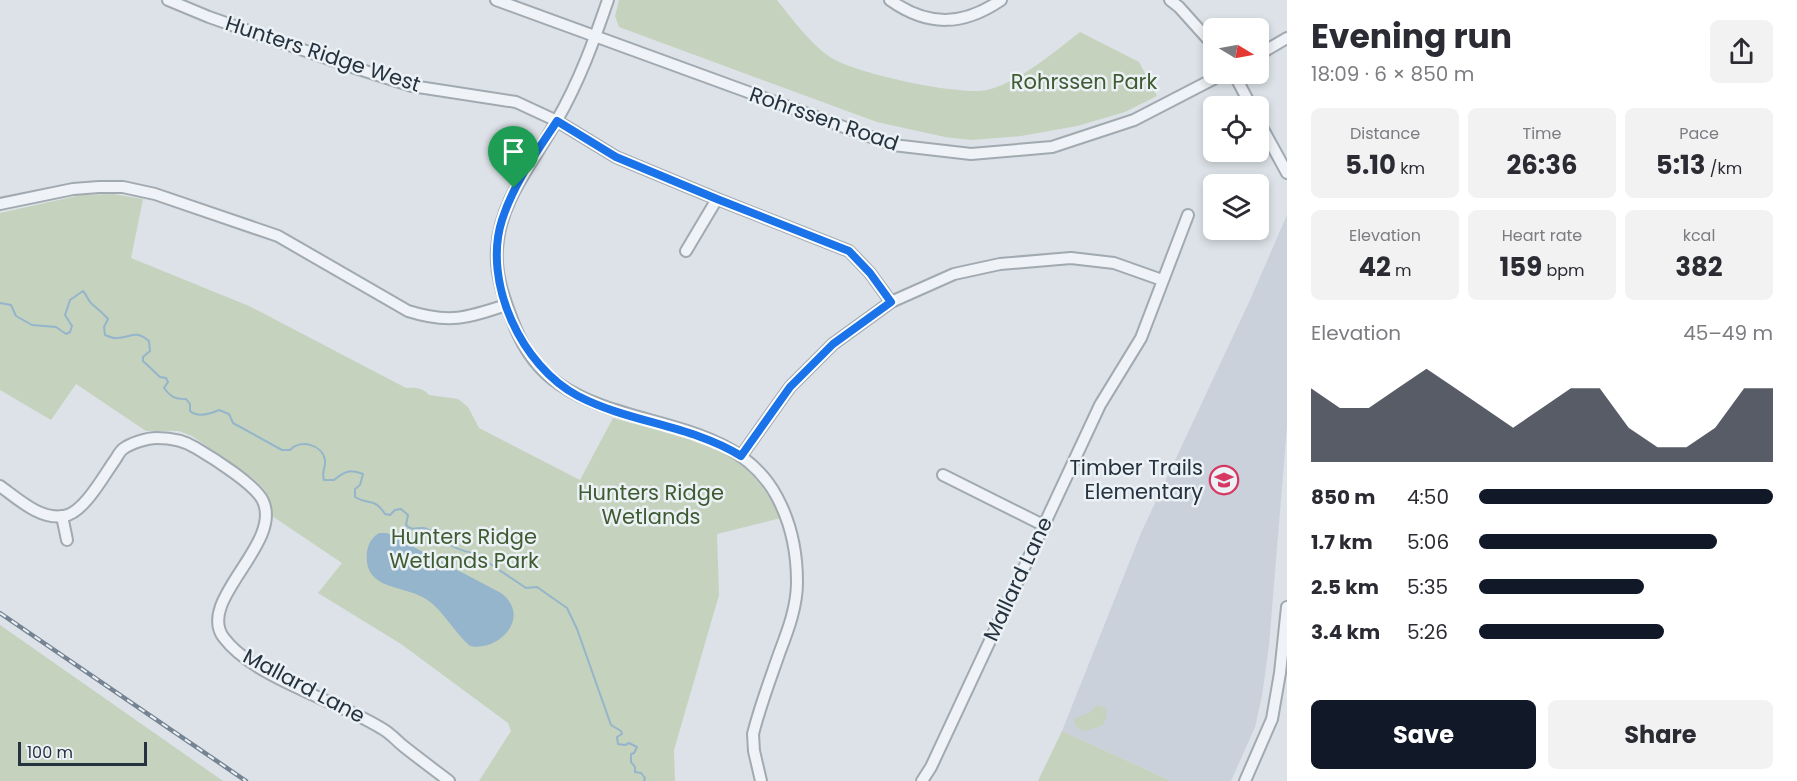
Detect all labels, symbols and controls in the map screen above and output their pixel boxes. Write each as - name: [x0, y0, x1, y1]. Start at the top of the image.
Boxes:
- street label: Hunters Ridge West: [222, 8, 424, 99]
- text: Evening run: [1311, 13, 1512, 60]
- north arrow: [1203, 18, 1269, 84]
- map controls: [1203, 18, 1269, 240]
- button: share: [1710, 20, 1773, 83]
- text: 18:09 · 6 × 850 m: [1311, 60, 1474, 88]
- park label: Rohrssen Park: [1011, 67, 1157, 96]
- street label: Rohrssen Road: [746, 79, 903, 158]
- button: locate: [1203, 96, 1269, 162]
- text: Distance: [1350, 122, 1420, 145]
- text: Time: [1523, 122, 1562, 145]
- text: Pace: [1679, 122, 1719, 145]
- pin: [488, 126, 539, 188]
- icon: arrive: [497, 135, 530, 168]
- text: 5.10: [1345, 147, 1396, 183]
- text: 26:36: [1506, 147, 1578, 183]
- text: 5:13: [1656, 147, 1706, 183]
- text: km: [1396, 157, 1425, 180]
- text: /km: [1706, 157, 1742, 180]
- button: layers: [1203, 174, 1269, 240]
- text: Elevation: [1349, 224, 1421, 247]
- text: Heart rate: [1502, 224, 1582, 247]
- text: kcal: [1683, 224, 1715, 247]
- text: 42: [1358, 249, 1391, 285]
- text: 159: [1499, 249, 1542, 285]
- text: 382: [1675, 249, 1723, 285]
- text: m: [1391, 259, 1412, 282]
- text: bpm: [1542, 259, 1585, 282]
- text: Elevation: [1311, 319, 1401, 347]
- text: 45–49 m: [1683, 319, 1773, 347]
- place label: Timber Trails Elementary: [1070, 453, 1203, 506]
- school or university icon: Timber Trails Elementary: [1208, 464, 1240, 496]
- park label: Hunters Ridge Wetlands: [578, 478, 724, 531]
- text: 850 m: [1311, 483, 1375, 511]
- text: 4:50: [1407, 483, 1449, 511]
- street label: Mallard Lane: [976, 512, 1059, 646]
- park label: Hunters Ridge Wetlands Park: [389, 522, 539, 575]
- text: 1.7 km: [1311, 528, 1373, 556]
- text: 5:06: [1407, 528, 1449, 556]
- text: 2.5 km: [1311, 573, 1379, 601]
- text: 5:35: [1407, 573, 1448, 601]
- text: 3.4 km: [1311, 618, 1380, 646]
- text: 5:26: [1407, 618, 1448, 646]
- street label: Mallard Lane: [238, 641, 370, 730]
- button: Save: [1311, 700, 1536, 769]
- button: Share: [1548, 700, 1773, 769]
- scale bar: [18, 739, 147, 766]
- text: 100 m: [27, 741, 73, 764]

